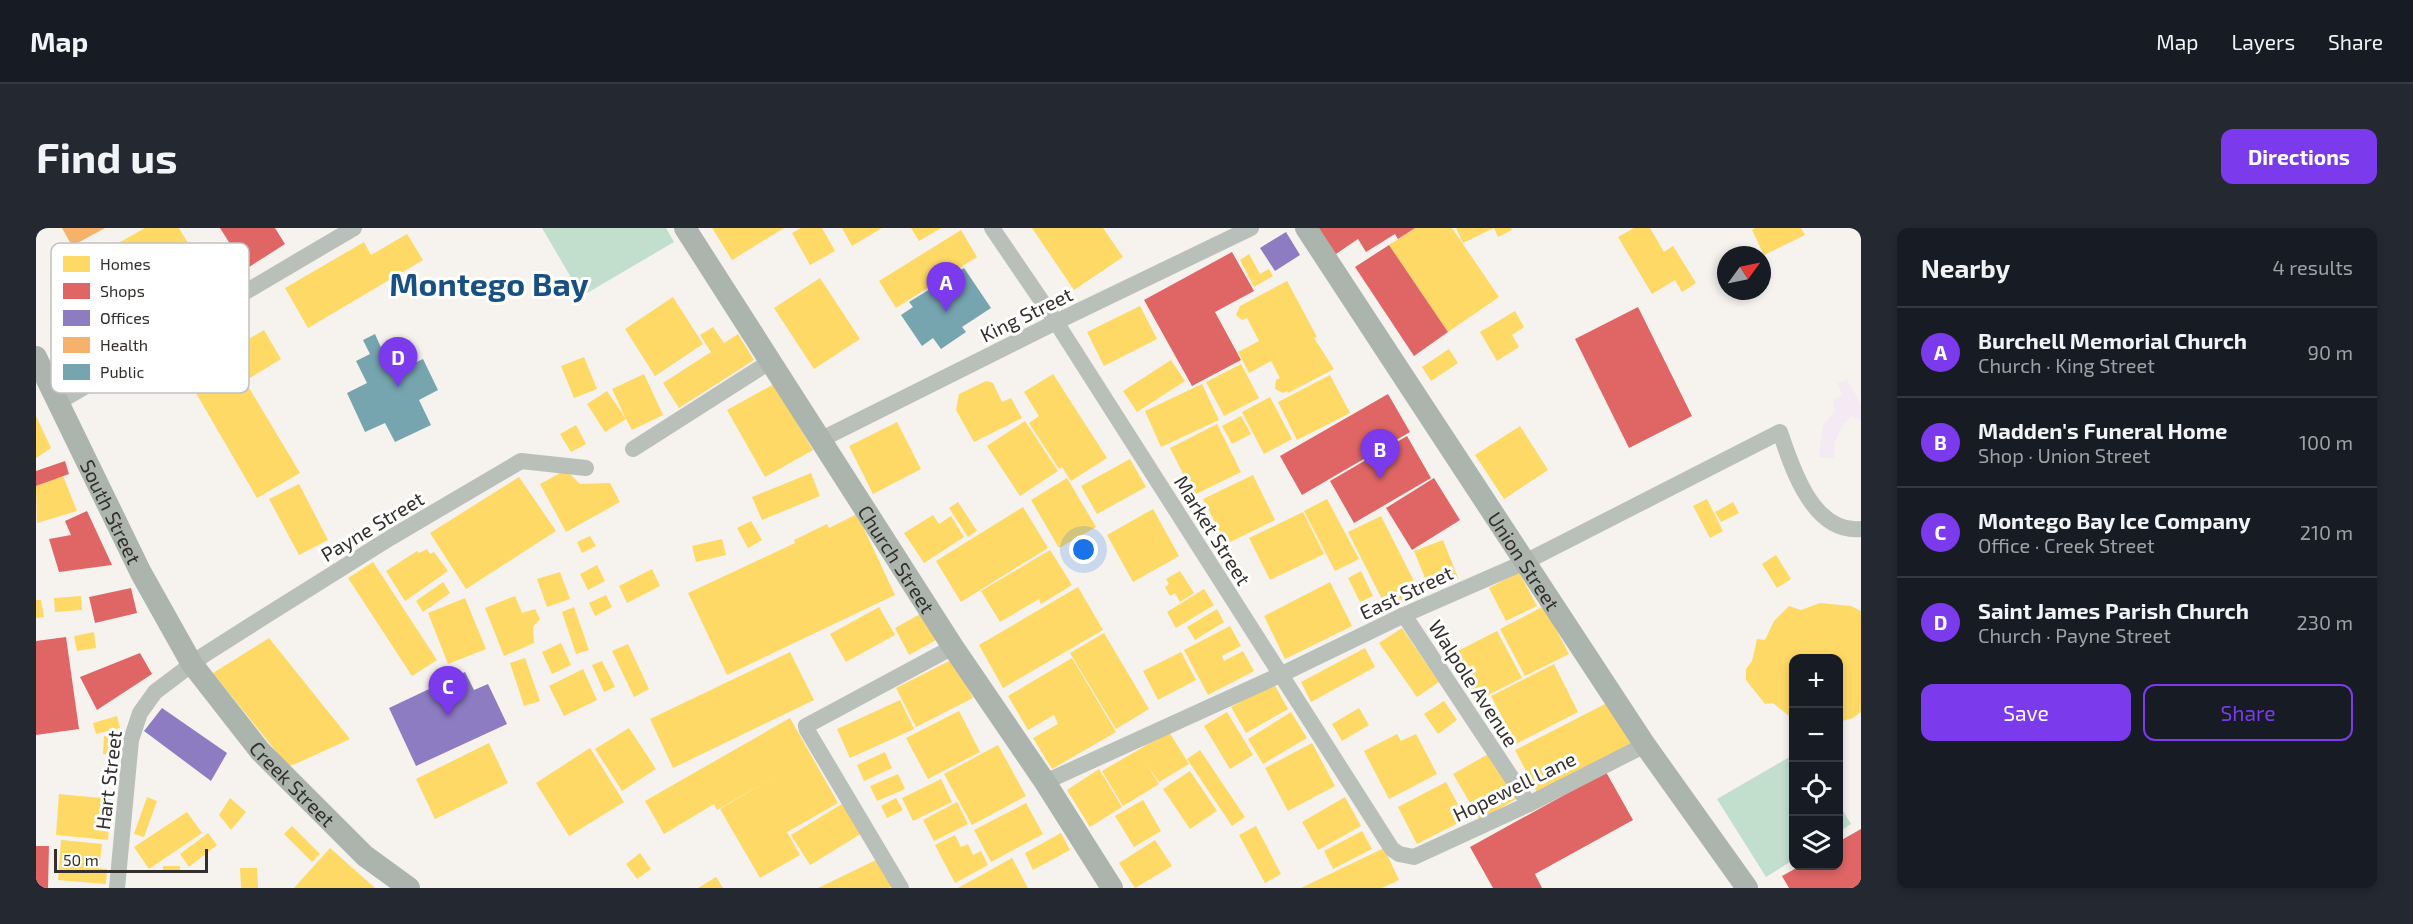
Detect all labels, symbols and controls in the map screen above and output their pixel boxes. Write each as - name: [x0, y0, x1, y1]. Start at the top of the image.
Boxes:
- text: Map: [30, 24, 88, 58]
- text: Map: [2156, 29, 2198, 54]
- text: Layers: [2231, 29, 2295, 54]
- text: Share: [2328, 29, 2383, 54]
- button: Directions: [2221, 129, 2377, 184]
- text: Find us: [36, 131, 178, 181]
- legend: [51, 243, 249, 393]
- north arrow: [1717, 246, 1771, 300]
- text: Nearby: [1921, 252, 2010, 283]
- text: Homes: [100, 254, 151, 273]
- text: 4 results: [2273, 255, 2353, 279]
- pin: A: [926, 262, 966, 312]
- district label: Montego Bay: [389, 264, 589, 303]
- text: Shops: [100, 281, 145, 300]
- street label: King Street: [976, 281, 1076, 347]
- text: Offices: [100, 308, 150, 327]
- text: Burchell Memorial Church: [1978, 327, 2247, 353]
- text: Health: [100, 335, 148, 354]
- pin: D: [378, 338, 418, 387]
- text: A: [1934, 340, 1947, 364]
- text: 90 m: [2308, 340, 2353, 364]
- text: Church · King Street: [1978, 353, 2155, 377]
- text: Public: [100, 362, 144, 381]
- text: Madden's Funeral Home: [1978, 417, 2227, 443]
- pin: B: [1360, 430, 1400, 479]
- text: B: [1934, 430, 1947, 454]
- text: 100 m: [2299, 430, 2353, 454]
- text: Shop · Union Street: [1978, 443, 2150, 467]
- street label: South Street: [76, 455, 147, 568]
- street label: Market Street: [1170, 471, 1256, 590]
- street label: Payne Street: [316, 486, 428, 566]
- street label: Church Street: [853, 500, 940, 618]
- street label: Union Street: [1483, 507, 1565, 615]
- text: Montego Bay Ice Company: [1978, 507, 2251, 533]
- text: C: [1935, 520, 1946, 544]
- text: 210 m: [2300, 520, 2353, 544]
- text: Office · Creek Street: [1978, 533, 2155, 557]
- your location: [1069, 535, 1098, 564]
- street label: East Street: [1356, 560, 1457, 624]
- text: Saint James Parish Church: [1978, 597, 2249, 623]
- text: D: [1934, 610, 1947, 634]
- text: 230 m: [2297, 610, 2353, 634]
- street label: Walpole Avenue: [1424, 615, 1524, 751]
- text: Church · Payne Street: [1978, 623, 2171, 647]
- map controls: [1789, 654, 1843, 870]
- button: +: [1789, 654, 1843, 708]
- pin: C: [428, 666, 468, 716]
- button: Save: [1921, 684, 2131, 741]
- button: Share: [2143, 684, 2353, 741]
- button: −: [1789, 708, 1843, 762]
- street label: Hart Street: [90, 729, 126, 831]
- street label: Creek Street: [245, 736, 340, 831]
- street label: Hopewell Lane: [1449, 746, 1579, 826]
- button: locate: [1789, 762, 1843, 816]
- button: layers: [1789, 816, 1843, 870]
- scale bar: [54, 846, 208, 874]
- text: 50 m: [63, 850, 99, 869]

